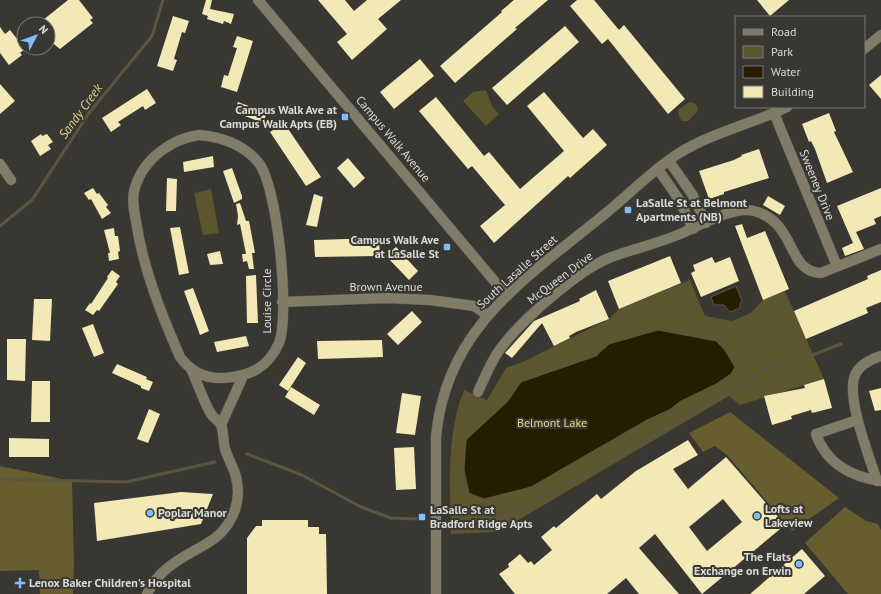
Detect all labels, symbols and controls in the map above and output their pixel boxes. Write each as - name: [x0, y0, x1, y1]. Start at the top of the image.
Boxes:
- north arrow: [16, 16, 56, 56]
- legend: [735, 16, 865, 108]
- text: N: [36, 22, 51, 37]
- text: Road: [771, 24, 796, 39]
- text: Park: [771, 44, 793, 59]
- text: Water: [771, 64, 801, 79]
- water label: Sandy Creek: [55, 80, 107, 142]
- text: Building: [771, 84, 814, 99]
- street label: Campus Walk Avenue: [353, 93, 434, 185]
- place label: Campus Walk Ave at Campus Walk Apts (EB): [220, 102, 338, 131]
- marker: Campus Walk Ave at Campus Walk Apts (EB): [340, 112, 350, 122]
- street label: Sweeney Drive: [797, 147, 838, 222]
- place label: LaSalle St at Belmont Apartments (NB): [636, 195, 748, 224]
- marker: LaSalle St at Belmont Apartments (NB): [623, 205, 633, 215]
- place label: Campus Walk Ave at LaSalle St: [350, 232, 440, 261]
- street label: South Lasalle Street: [473, 232, 560, 312]
- marker: Campus Walk Ave at LaSalle St: [442, 242, 452, 252]
- street label: McQueen Drive: [524, 248, 595, 307]
- street label: Louise Circle: [259, 268, 274, 334]
- street label: Brown Avenue: [349, 279, 423, 294]
- park label: Belmont Lake: [517, 415, 587, 430]
- place label: Lofts at Lakeview: [765, 501, 813, 530]
- place label: LaSalle St at Bradford Ridge Apts: [430, 502, 533, 531]
- place label: Poplar Manor: [158, 505, 228, 520]
- marker: Poplar Manor: [145, 508, 155, 518]
- marker: Lofts at Lakeview: [752, 511, 762, 521]
- marker: LaSalle St at Bradford Ridge Apts: [417, 512, 427, 522]
- place label: The Flats Exchange on Erwin: [694, 549, 791, 578]
- marker: The Flats Exchange on Erwin: [794, 559, 804, 569]
- place label: Lenox Baker Children's Hospital: [29, 575, 191, 590]
- marker: Lenox Baker Children's Hospital: [14, 577, 26, 589]

